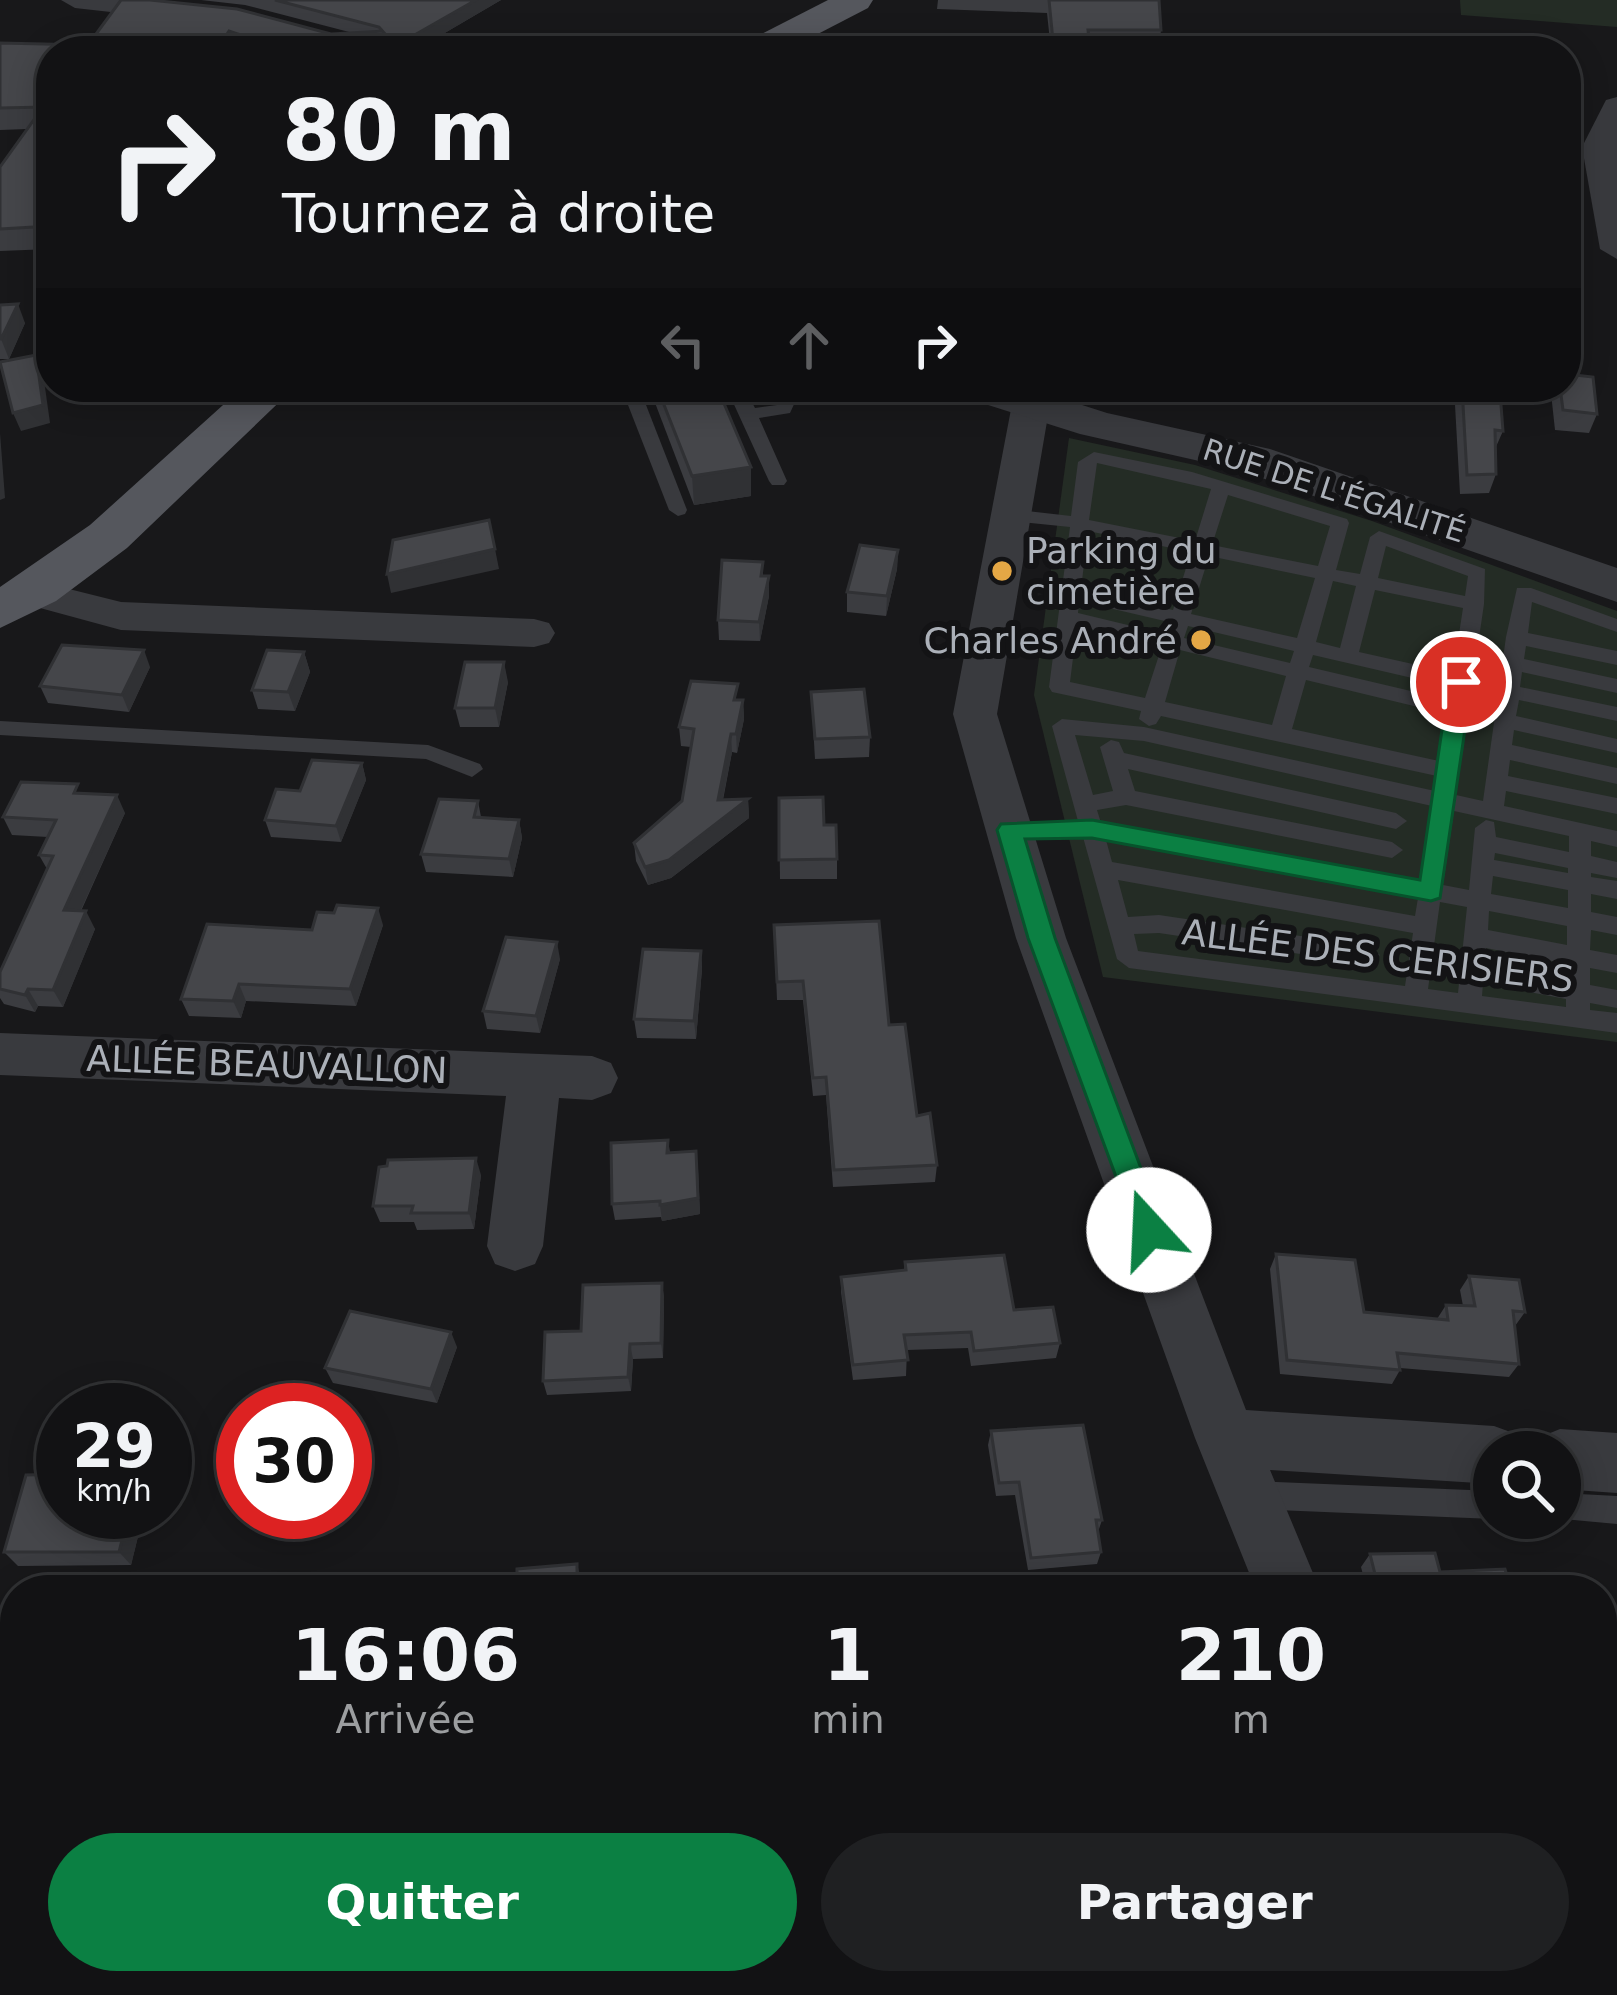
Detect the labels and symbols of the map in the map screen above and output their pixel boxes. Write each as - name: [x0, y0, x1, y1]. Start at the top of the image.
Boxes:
- street label: RUE DE L'ÉGALITÉ: [1199, 432, 1470, 549]
- place label: Parking du cimetière: [1026, 530, 1217, 612]
- marker: Parking du cimetière: [989, 558, 1015, 584]
- place label: Charles André: [923, 620, 1177, 661]
- marker: Charles André: [1188, 627, 1214, 653]
- pin: [1410, 631, 1512, 733]
- street label: ALLÉE DES CERISIERS: [1180, 911, 1576, 1000]
- street label: ALLÉE BEAUVALLON: [86, 1038, 448, 1091]
- position arrow: [1086, 1167, 1212, 1293]
- speed limit sign: 30: [216, 1383, 372, 1539]

